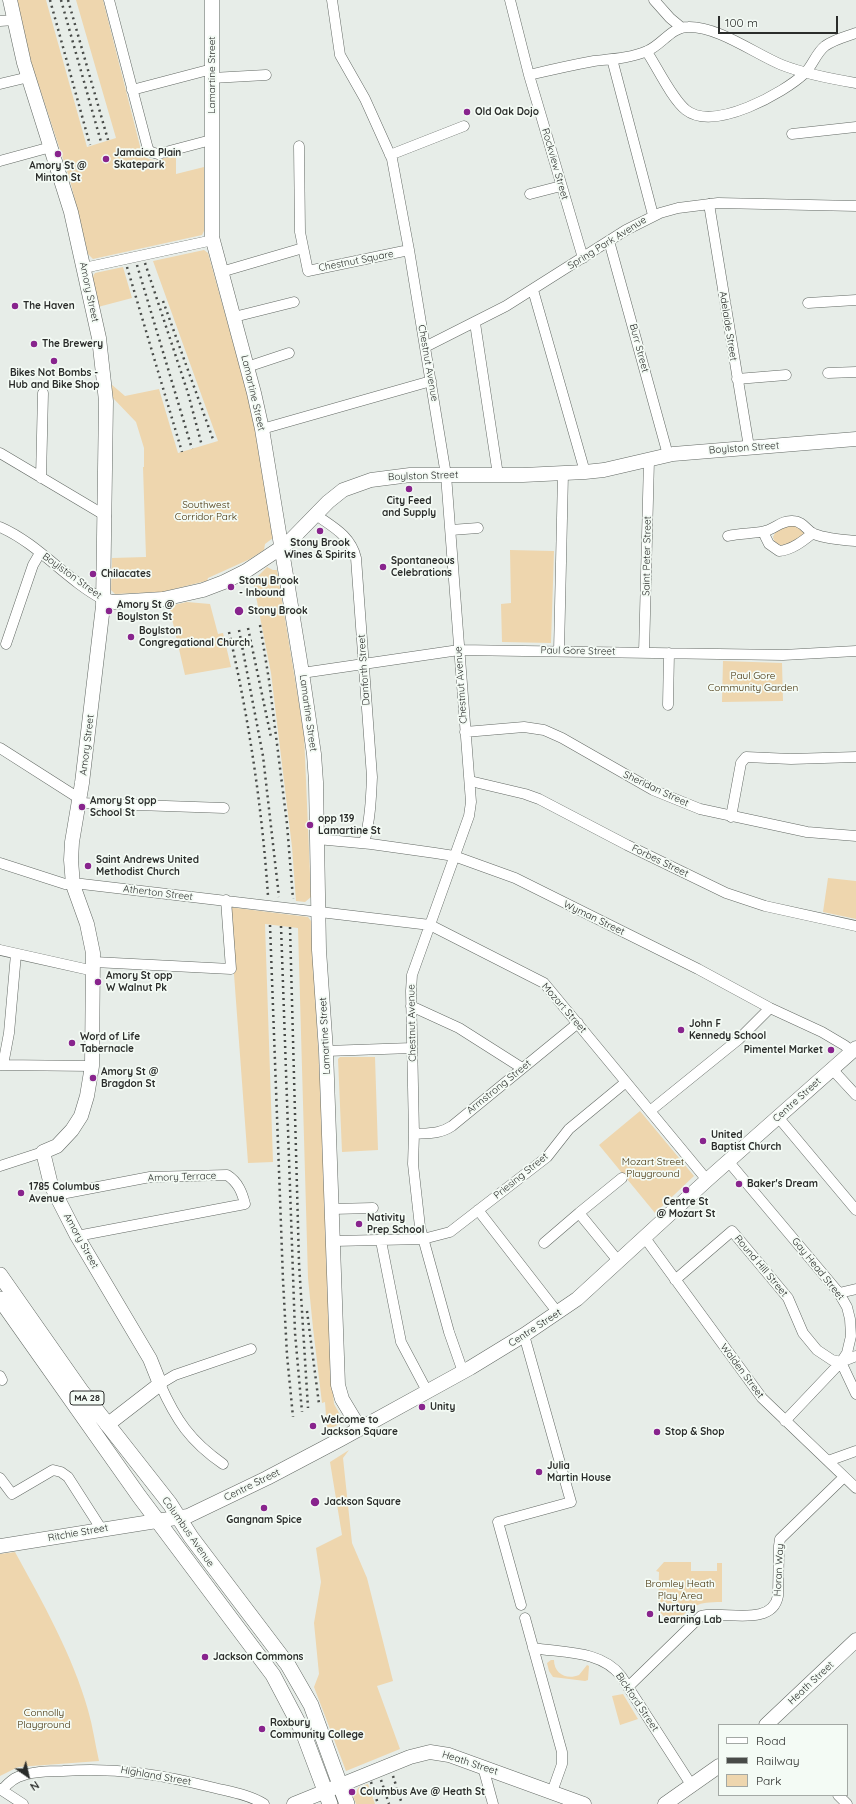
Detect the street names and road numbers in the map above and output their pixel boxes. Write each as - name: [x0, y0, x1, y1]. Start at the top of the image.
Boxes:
- street label: Lamartine Street: [206, 36, 218, 114]
- street label: Rockview Street: [539, 127, 571, 201]
- street label: Spring Park Avenue: [565, 214, 649, 272]
- street label: Chestnut Square: [317, 248, 395, 274]
- street label: Amory Street: [77, 261, 101, 323]
- street label: Adelaide Street: [717, 290, 739, 362]
- street label: Burr Street: [627, 322, 651, 374]
- street label: Chestnut Avenue: [415, 324, 441, 402]
- street label: Lamartine Street: [238, 354, 268, 432]
- street label: Boylston Street: [708, 440, 780, 456]
- street label: Boylston Street: [388, 469, 458, 483]
- street label: Saint Peter Street: [640, 516, 654, 596]
- street label: Boylston Street: [40, 550, 104, 602]
- street label: Danforth Street: [356, 634, 372, 706]
- street label: Paul Gore Street: [540, 644, 616, 658]
- street label: Chestnut Avenue: [452, 646, 470, 724]
- street label: Lamartine Street: [297, 674, 319, 752]
- street label: Amory Street: [77, 714, 97, 776]
- street label: Sheridan Street: [621, 769, 691, 809]
- street label: Forbes Street: [630, 842, 690, 880]
- street label: Atherton Street: [122, 883, 194, 903]
- street label: Wyman Street: [562, 898, 626, 938]
- street label: Mozart Street: [539, 981, 589, 1035]
- street label: Chestnut Avenue: [405, 984, 419, 1062]
- street label: Lamartine Street: [317, 997, 333, 1075]
- street label: Armstrong Street: [464, 1057, 534, 1117]
- street label: Centre Street: [770, 1075, 824, 1125]
- street label: Priesing Street: [491, 1150, 551, 1202]
- street label: Amory Terrace: [147, 1170, 217, 1184]
- street label: Amory Street: [61, 1211, 101, 1271]
- street label: Round Hill Street: [732, 1233, 790, 1299]
- street label: Gay Head Street: [789, 1235, 847, 1303]
- street label: Centre Street: [506, 1306, 564, 1350]
- street label: Walden Street: [718, 1341, 766, 1401]
- road number: MA 28: [70, 1391, 104, 1405]
- street label: Centre Street: [222, 1466, 282, 1504]
- street label: Columbus Avenue: [159, 1495, 217, 1569]
- street label: Ritchie Street: [47, 1522, 109, 1544]
- street label: Horan Way: [772, 1543, 786, 1597]
- street label: Heath Street: [786, 1659, 836, 1707]
- street label: Bickford Street: [613, 1670, 661, 1734]
- street label: Heath Street: [441, 1748, 499, 1778]
- street label: Highland Street: [120, 1764, 192, 1788]

